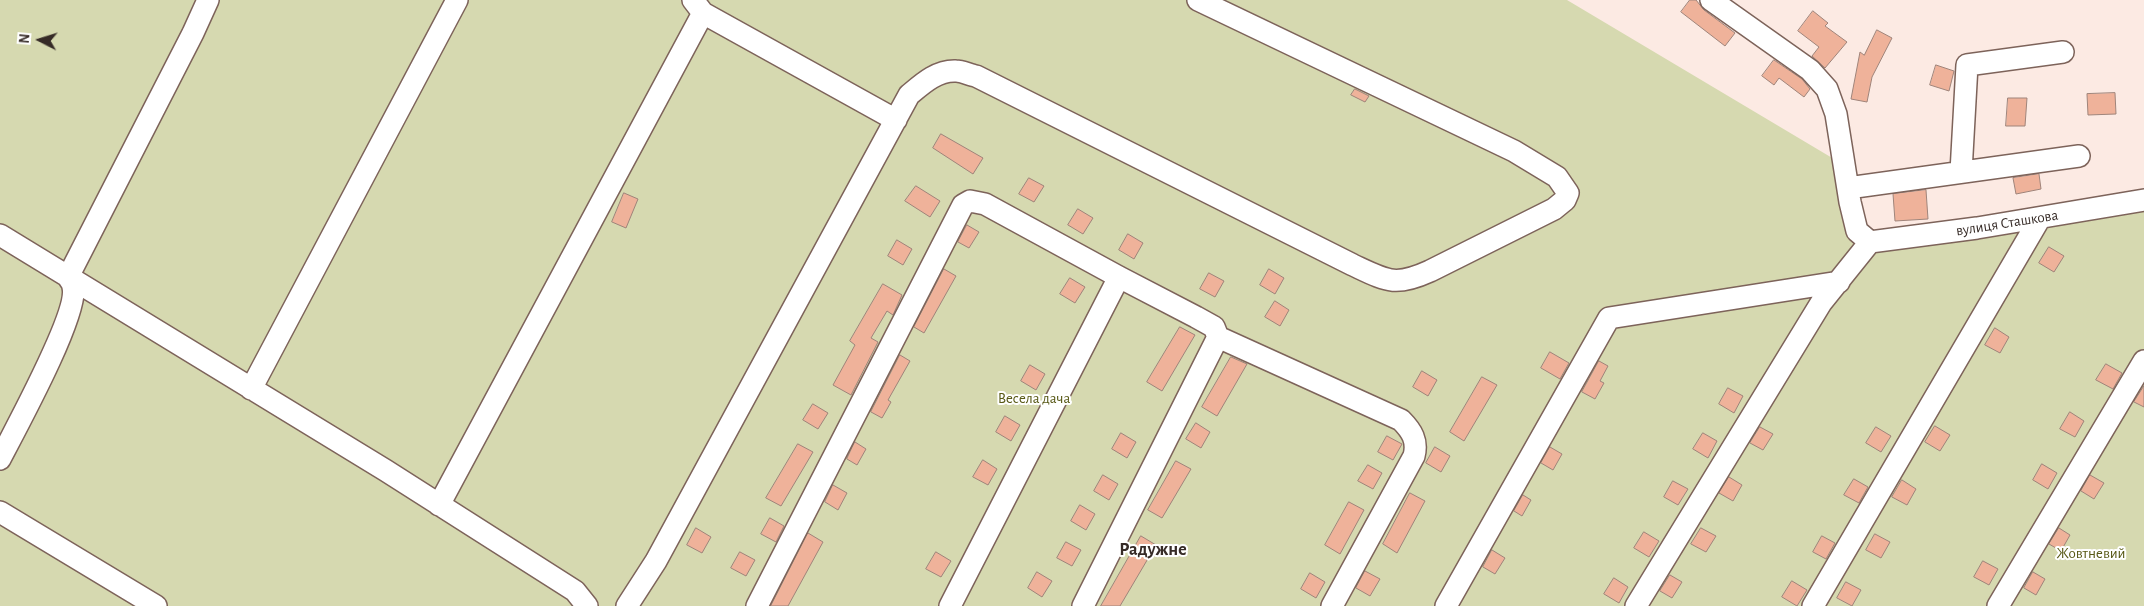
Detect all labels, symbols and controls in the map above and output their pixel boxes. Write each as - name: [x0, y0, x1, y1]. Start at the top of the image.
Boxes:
- north arrow: [15, 15, 65, 65]
- text: N: [18, 33, 32, 44]
- street label: вулиця Сташкова: [1955, 206, 2059, 240]
- park label: Весела дача: [998, 389, 1070, 407]
- district label: Радужне: [1119, 539, 1187, 561]
- park label: Жовтневий: [2057, 544, 2125, 562]

